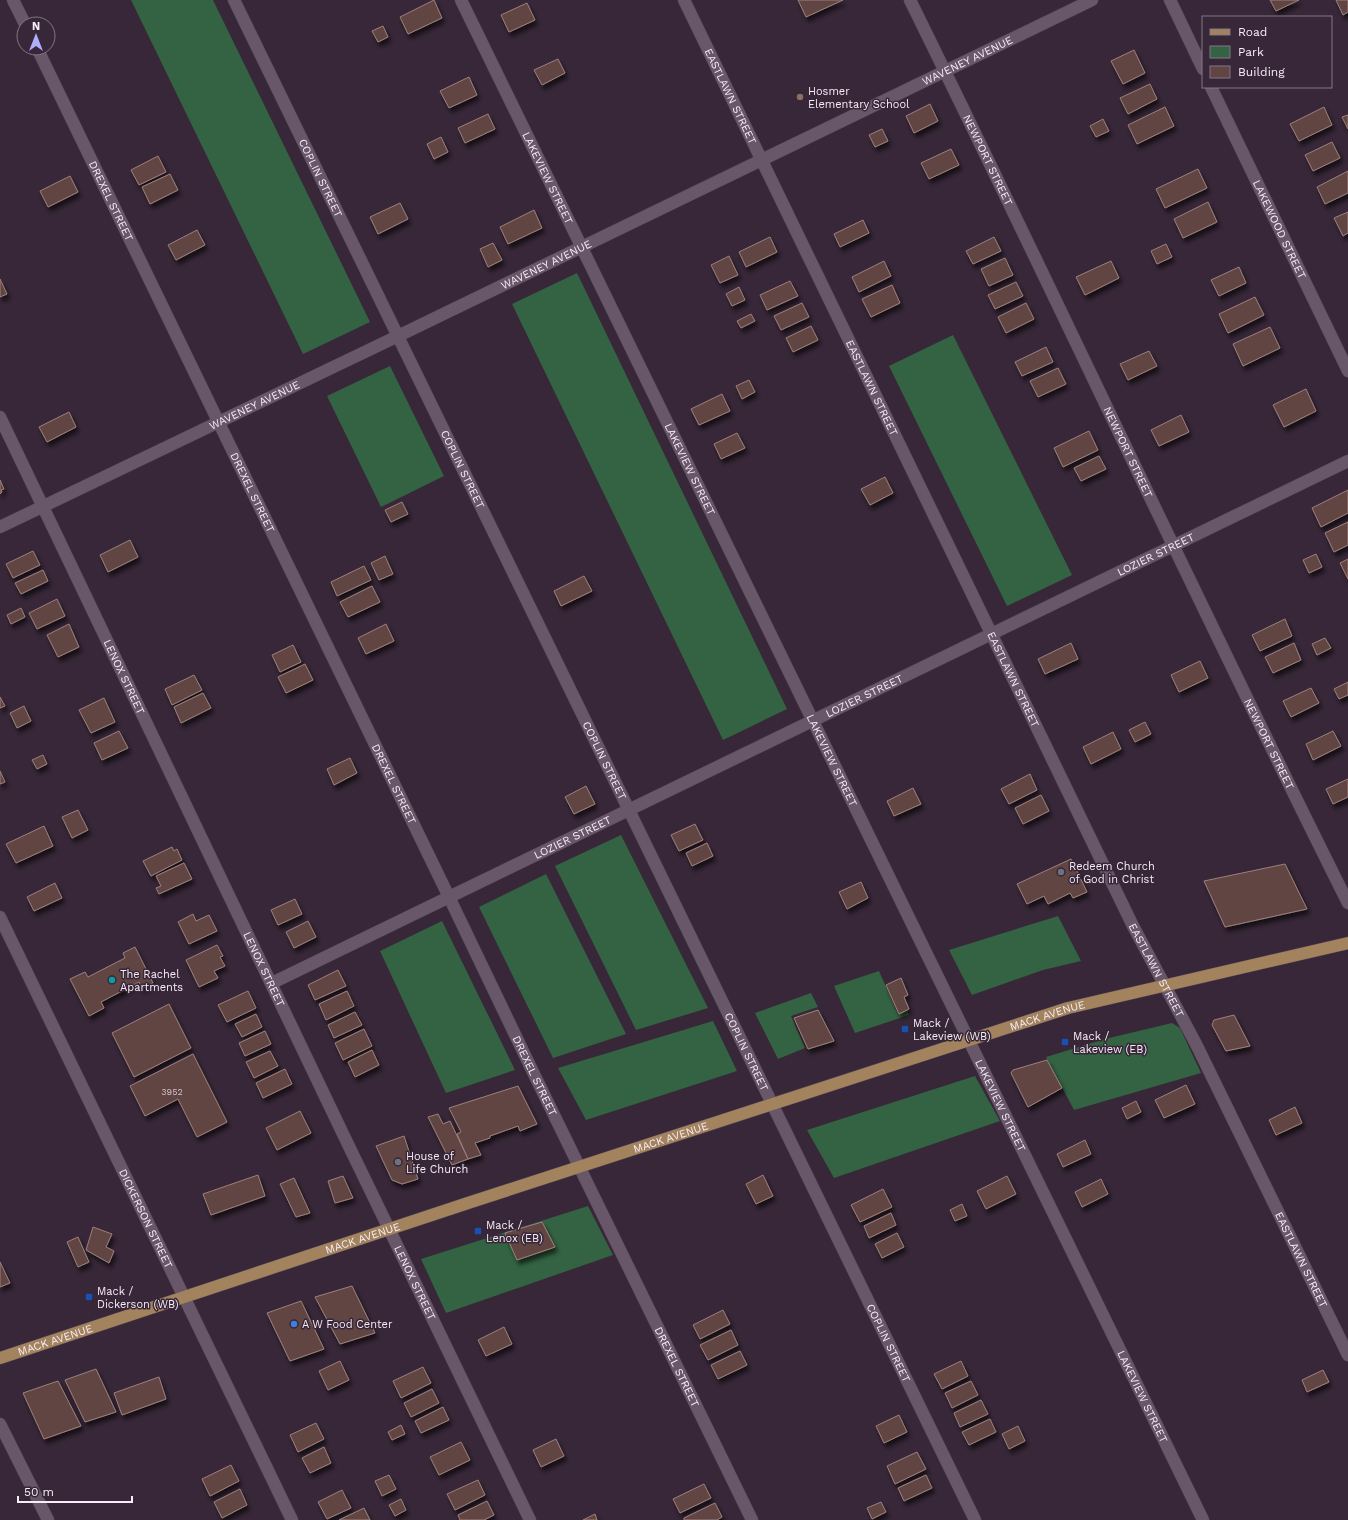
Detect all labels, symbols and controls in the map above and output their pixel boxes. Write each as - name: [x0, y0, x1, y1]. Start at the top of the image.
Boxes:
- north arrow: [16, 16, 56, 56]
- legend: [1202, 16, 1332, 88]
- text: N: [32, 20, 40, 33]
- text: Road: [1238, 25, 1267, 39]
- street label: WAVENEY AVENUE: [920, 33, 1015, 88]
- text: Park: [1238, 45, 1264, 59]
- street label: EASTLAWN STREET: [702, 46, 759, 147]
- text: Building: [1238, 65, 1285, 79]
- place label: Hosmer Elementary School: [808, 85, 910, 111]
- marker: Hosmer Elementary School: [795, 92, 805, 102]
- street label: NEWPORT STREET: [960, 113, 1015, 208]
- street label: LAKEVIEW STREET: [519, 130, 576, 227]
- street label: COPLIN STREET: [296, 137, 345, 220]
- street label: DREXEL STREET: [86, 159, 136, 244]
- street label: LAKEWOOD STREET: [1250, 178, 1309, 281]
- street label: WAVENEY AVENUE: [499, 237, 594, 292]
- street label: EASTLAWN STREET: [843, 338, 900, 438]
- street label: WAVENEY AVENUE: [207, 378, 302, 433]
- street label: NEWPORT STREET: [1101, 405, 1155, 500]
- street label: LAKEVIEW STREET: [662, 421, 718, 518]
- street label: COPLIN STREET: [438, 428, 487, 511]
- street label: DREXEL STREET: [227, 450, 277, 535]
- street label: LOZIER STREET: [1115, 530, 1197, 579]
- street label: EASTLAWN STREET: [984, 630, 1042, 730]
- street label: LENOX STREET: [100, 638, 147, 717]
- street label: LOZIER STREET: [824, 672, 905, 720]
- street label: NEWPORT STREET: [1241, 697, 1297, 792]
- street label: LAKEVIEW STREET: [804, 712, 860, 809]
- street label: COPLIN STREET: [580, 719, 629, 802]
- street label: DREXEL STREET: [369, 742, 419, 827]
- street label: LOZIER STREET: [532, 813, 614, 862]
- place label: Redeem Church of God in Christ: [1069, 860, 1155, 886]
- marker: Redeem Church of God in Christ: [1056, 867, 1066, 877]
- street label: EASTLAWN STREET: [1126, 921, 1187, 1020]
- street label: LENOX STREET: [240, 930, 287, 1009]
- place label: The Rachel Apartments: [120, 968, 183, 994]
- marker: The Rachel Apartments: [107, 975, 117, 985]
- street label: MACK AVENUE: [1008, 998, 1086, 1033]
- street label: COPLIN STREET: [722, 1011, 771, 1094]
- place label: Mack / Lakeview (WB): [913, 1017, 991, 1043]
- marker: Mack / Lakeview (WB): [900, 1024, 910, 1034]
- place label: Mack / Lakeview (EB): [1073, 1030, 1147, 1056]
- street label: DREXEL STREET: [510, 1034, 560, 1118]
- marker: Mack / Lakeview (EB): [1060, 1037, 1070, 1047]
- street label: LAKEVIEW STREET: [972, 1057, 1028, 1154]
- house number: 3952: [161, 1087, 183, 1097]
- street label: MACK AVENUE: [632, 1119, 710, 1156]
- place label: House of Life Church: [406, 1150, 468, 1176]
- marker: House of Life Church: [393, 1157, 403, 1167]
- street label: DICKERSON STREET: [116, 1167, 175, 1271]
- street label: EASTLAWN STREET: [1272, 1210, 1330, 1310]
- place label: Mack / Lenox (EB): [486, 1219, 543, 1245]
- street label: MACK AVENUE: [324, 1220, 402, 1257]
- marker: Mack / Lenox (EB): [473, 1226, 483, 1236]
- street label: LENOX STREET: [391, 1243, 438, 1323]
- place label: Mack / Dickerson (WB): [97, 1285, 179, 1311]
- marker: Mack / Dickerson (WB): [84, 1292, 94, 1302]
- street label: COPLIN STREET: [864, 1302, 913, 1385]
- place label: A W Food Center: [302, 1318, 393, 1331]
- marker: A W Food Center: [289, 1319, 299, 1329]
- street label: MACK AVENUE: [16, 1322, 94, 1359]
- street label: DREXEL STREET: [652, 1325, 702, 1410]
- street label: LAKEVIEW STREET: [1114, 1348, 1170, 1445]
- scale bar: [18, 1478, 132, 1504]
- text: 50 m: [24, 1485, 54, 1499]

